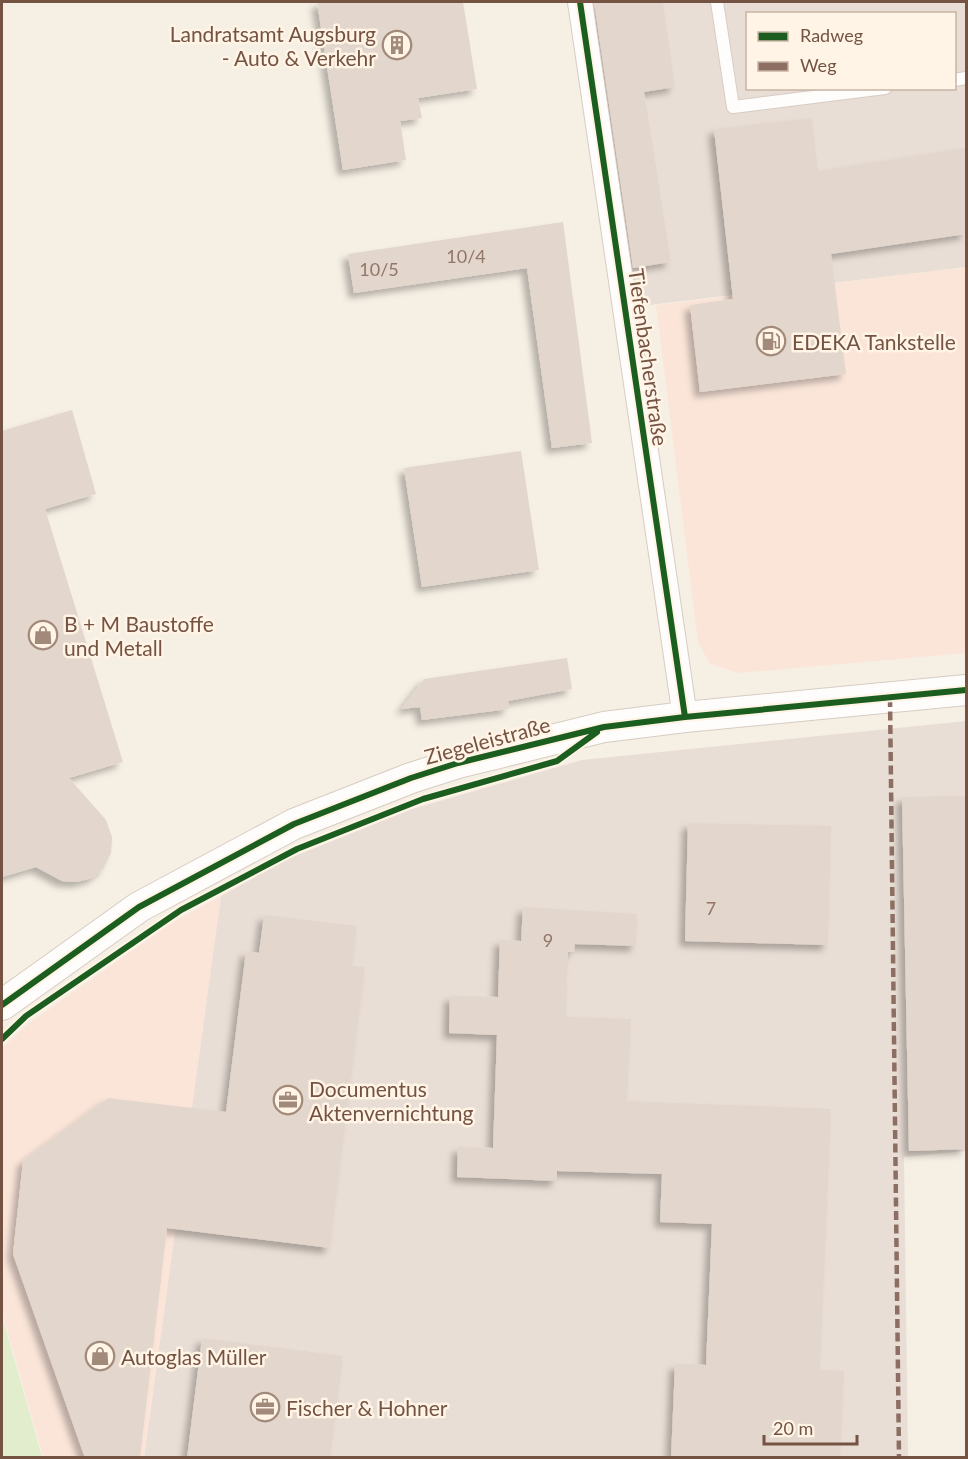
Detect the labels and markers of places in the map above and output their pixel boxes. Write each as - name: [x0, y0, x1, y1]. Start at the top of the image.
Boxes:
- place label: Landratsamt Augsburg - Auto & Verkehr: [170, 21, 376, 70]
- building icon: Landratsamt Augsburg - Auto & Verkehr: [381, 29, 413, 61]
- fuel station icon: EDEKA Tankstelle: [755, 325, 787, 357]
- place label: EDEKA Tankstelle: [792, 329, 956, 354]
- place label: B + M Baustoffe und Metall: [64, 611, 214, 660]
- shop icon: B + M Baustoffe und Metall: [27, 619, 59, 651]
- place label: Documentus Aktenvernichtung: [309, 1076, 473, 1125]
- office icon: Documentus Aktenvernichtung: [272, 1084, 304, 1116]
- shop icon: Autoglas Müller: [84, 1340, 116, 1372]
- place label: Autoglas Müller: [121, 1344, 267, 1369]
- office icon: Fischer & Hohner: [249, 1391, 281, 1423]
- place label: Fischer & Hohner: [286, 1395, 448, 1420]

